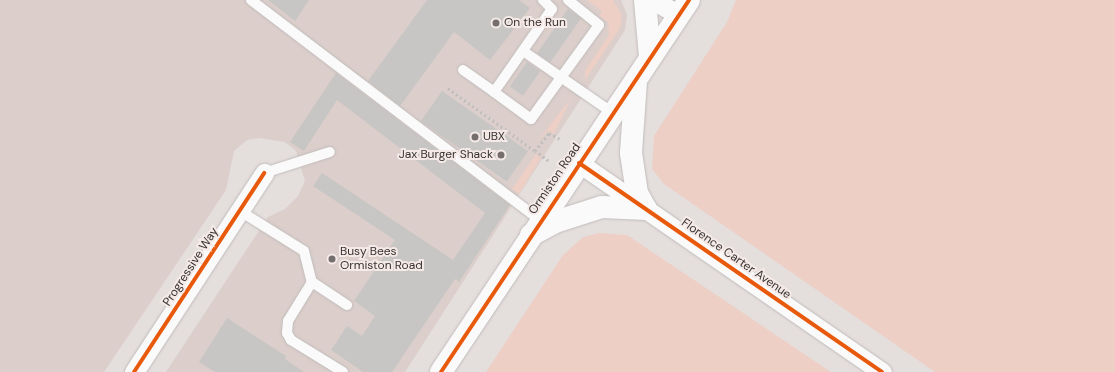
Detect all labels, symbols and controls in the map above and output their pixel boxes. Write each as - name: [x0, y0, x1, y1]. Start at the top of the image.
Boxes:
- place label: On the Run: [504, 16, 566, 30]
- marker: On the Run: [491, 18, 501, 28]
- place label: UBX: [483, 130, 505, 144]
- marker: UBX: [470, 132, 480, 142]
- street label: Ormiston Road: [526, 141, 584, 217]
- place label: Jax Burger Shack: [399, 148, 493, 162]
- marker: Jax Burger Shack: [496, 150, 506, 160]
- street label: Florence Carter Avenue: [678, 216, 794, 302]
- street label: Progressive Way: [160, 225, 222, 309]
- place label: Busy Bees Ormiston Road: [340, 245, 423, 273]
- marker: Busy Bees Ormiston Road: [327, 254, 337, 264]

